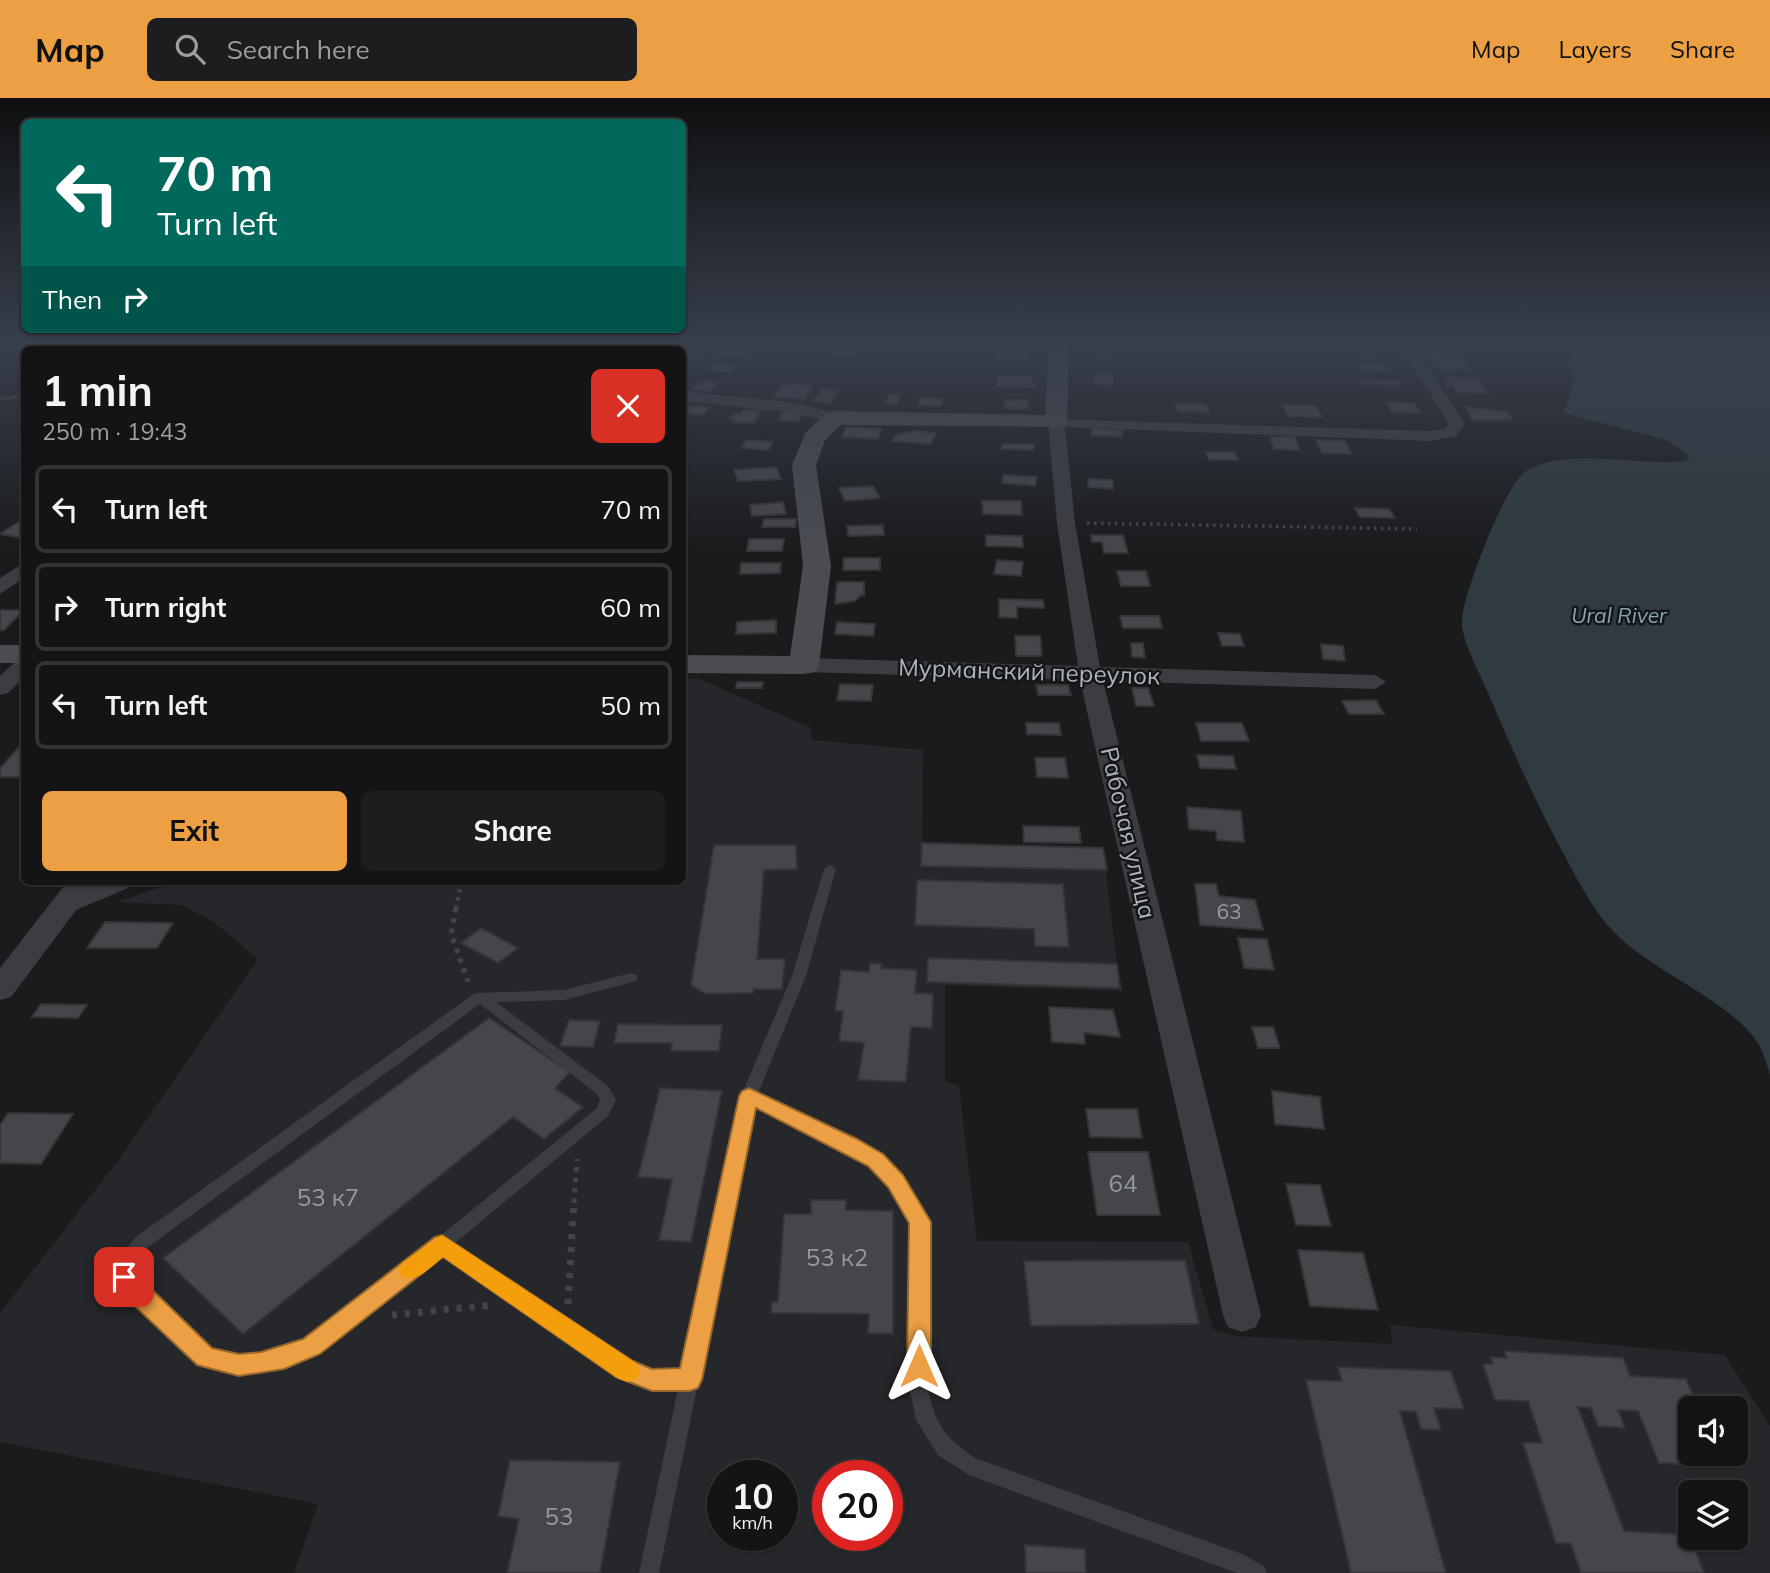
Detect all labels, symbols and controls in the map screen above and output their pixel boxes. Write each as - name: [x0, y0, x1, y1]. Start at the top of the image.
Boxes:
- search box: [147, 18, 637, 81]
- text: Map: [35, 29, 105, 70]
- icon: search: [171, 30, 209, 68]
- text: Search here: [227, 33, 370, 66]
- text: Map: [1471, 34, 1520, 64]
- text: Layers: [1558, 34, 1632, 64]
- text: Share: [1670, 34, 1735, 64]
- text: 70 m: [157, 142, 273, 203]
- icon: left: [42, 147, 133, 238]
- text: Turn left: [157, 203, 277, 243]
- icon: right: [116, 280, 154, 318]
- text: Then: [42, 283, 102, 316]
- text: 1 min: [42, 364, 153, 417]
- button: close: [591, 369, 665, 443]
- text: 250 m · 19:43: [42, 417, 187, 446]
- icon: left: [46, 490, 84, 528]
- text: Turn left: [105, 493, 207, 526]
- text: 70 m: [600, 493, 661, 526]
- icon: right: [46, 588, 84, 626]
- text: Turn right: [105, 591, 226, 624]
- text: 60 m: [600, 591, 661, 624]
- water label: Ural River: [1571, 602, 1668, 628]
- street label: Мурманский переулок: [898, 651, 1160, 691]
- icon: left: [46, 686, 84, 724]
- text: Turn left: [105, 689, 207, 722]
- text: 50 m: [600, 689, 661, 722]
- street label: Рабочая улица: [1095, 744, 1163, 922]
- button: Exit: [42, 791, 347, 871]
- button: Share: [361, 791, 665, 871]
- house number: 63: [1216, 898, 1242, 924]
- house number: 64: [1109, 1168, 1137, 1198]
- house number: 53 к7: [297, 1182, 359, 1212]
- house number: 53 к2: [806, 1242, 868, 1272]
- pin: [94, 1247, 154, 1307]
- icon: arrive: [105, 1258, 143, 1296]
- position arrow: [882, 1329, 956, 1403]
- map controls: [1678, 1396, 1748, 1550]
- button: sound: [1678, 1396, 1748, 1466]
- speed limit sign: 20: [812, 1460, 903, 1551]
- text: 10: [731, 1474, 774, 1518]
- button: layers: [1678, 1480, 1748, 1550]
- house number: 53: [545, 1501, 573, 1531]
- text: km/h: [732, 1511, 773, 1534]

